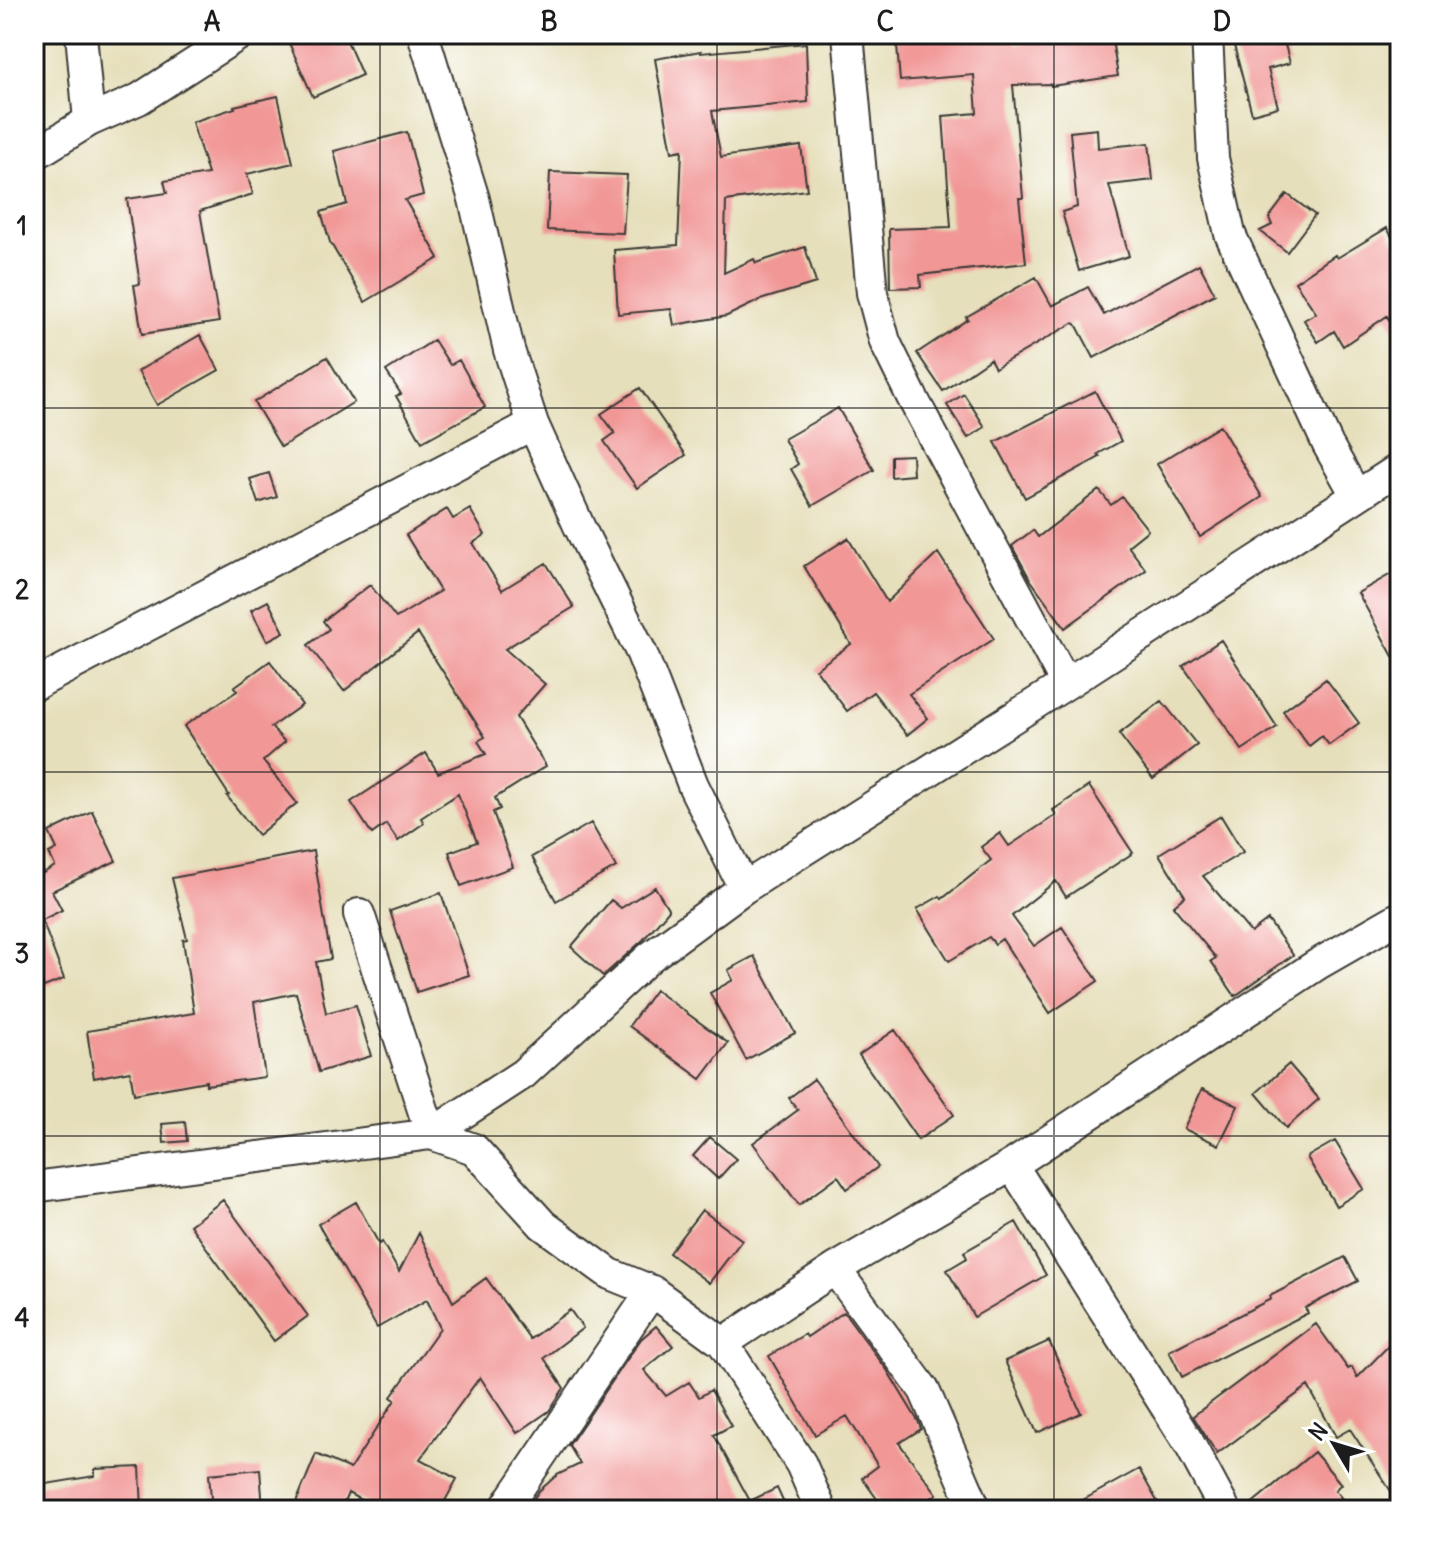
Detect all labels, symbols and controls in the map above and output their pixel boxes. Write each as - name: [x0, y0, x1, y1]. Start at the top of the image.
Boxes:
- text: A: [204, 5, 221, 38]
- text: B: [540, 5, 558, 38]
- text: C: [876, 5, 894, 38]
- text: D: [1213, 5, 1231, 38]
- text: 1: [17, 209, 27, 242]
- text: 2: [15, 573, 29, 606]
- text: 3: [15, 937, 29, 970]
- text: 4: [14, 1301, 30, 1334]
- north arrow: [1294, 1404, 1374, 1484]
- text: N: [1303, 1417, 1334, 1446]

